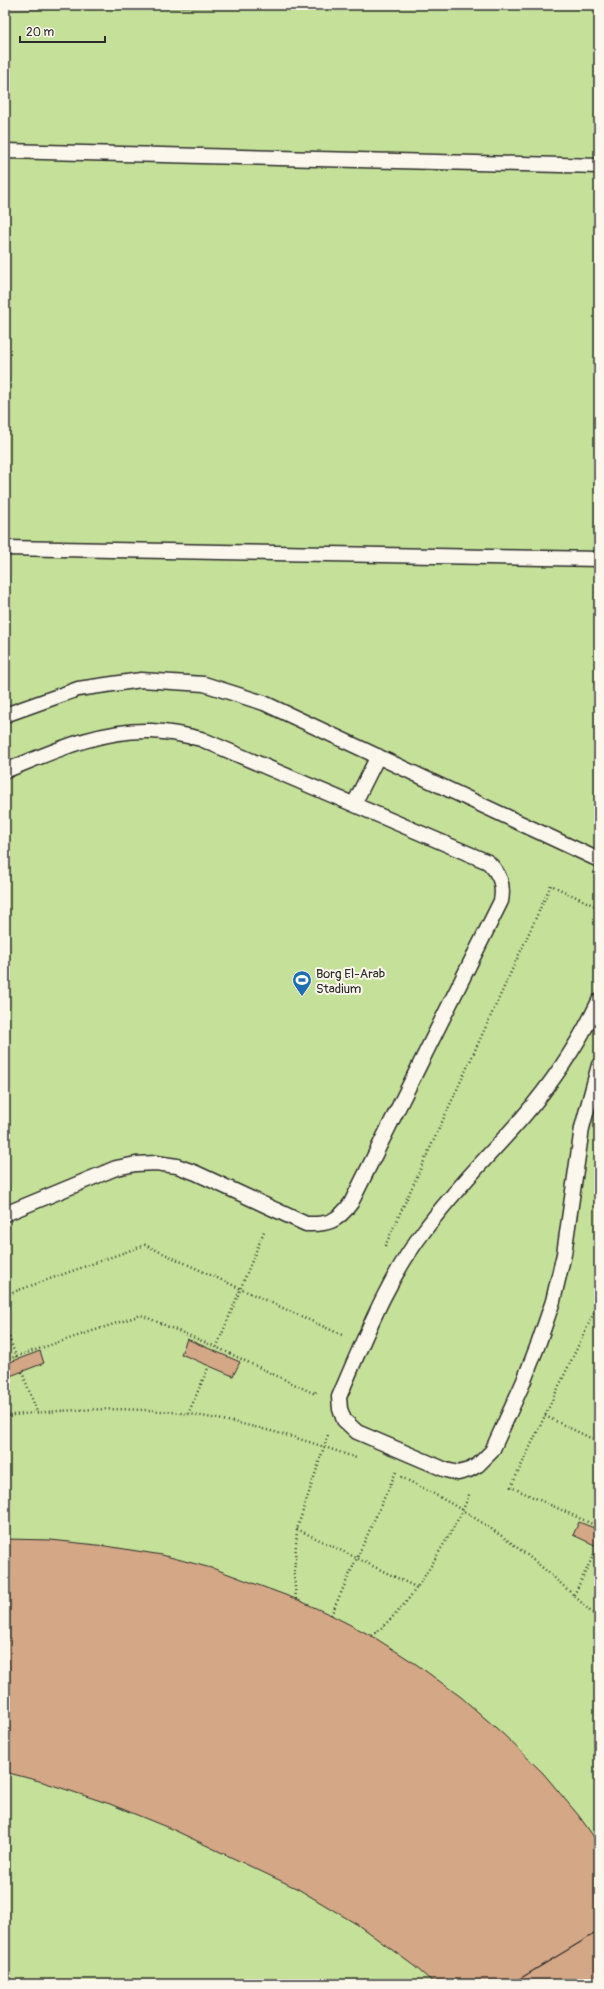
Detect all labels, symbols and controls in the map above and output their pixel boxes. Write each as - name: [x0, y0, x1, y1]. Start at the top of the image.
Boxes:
- scale bar: [20, 18, 105, 44]
- text: 20 m: [26, 25, 55, 40]
- place label: Borg El-Arab Stadium: [316, 966, 385, 997]
- sports icon: Borg El-Arab Stadium: [291, 969, 313, 997]

